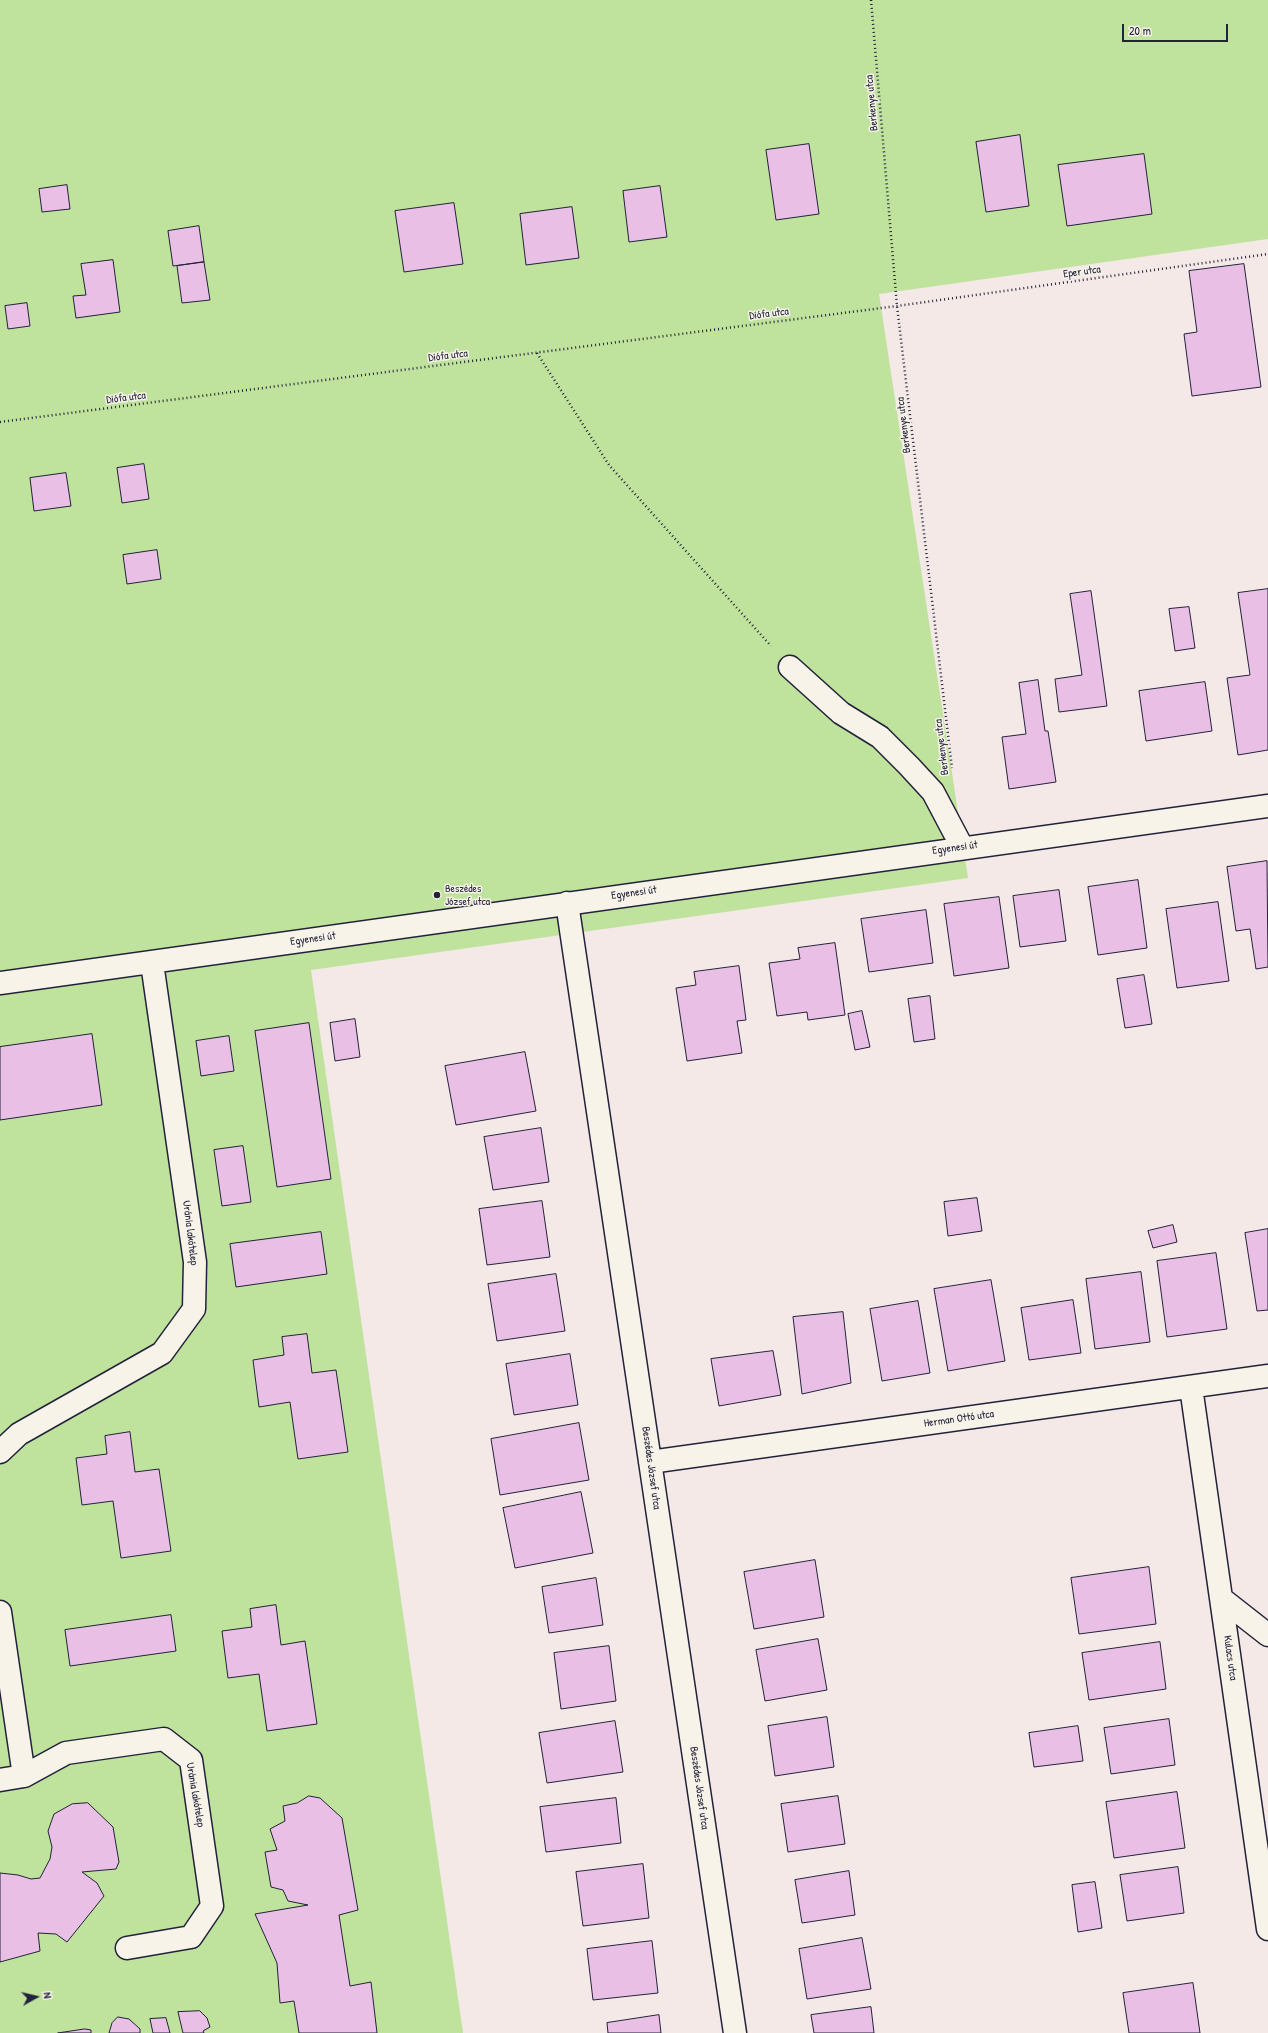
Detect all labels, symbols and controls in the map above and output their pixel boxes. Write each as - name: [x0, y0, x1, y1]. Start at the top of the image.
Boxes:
- scale bar: [1124, 16, 1230, 42]
- text: 20 m: [1129, 22, 1151, 39]
- street label: Berkenye utca: [863, 74, 881, 132]
- street label: Eper utca: [1063, 263, 1101, 281]
- street label: Diófa utca: [749, 305, 789, 323]
- street label: Diófa utca: [428, 347, 468, 365]
- street label: Diófa utca: [106, 389, 146, 407]
- street label: Berkenye utca: [894, 396, 914, 454]
- street label: Berkenye utca: [932, 718, 952, 776]
- street label: Egyenesi út: [932, 838, 978, 858]
- place label: Beszédes József utca: [445, 882, 490, 908]
- street label: Egyenesi út: [611, 883, 657, 903]
- marker: Beszédes József utca: [432, 890, 442, 900]
- street label: Egyenesi út: [290, 929, 336, 949]
- street label: Uránia lakótelep: [179, 1200, 201, 1266]
- street label: Herman Ottó utca: [923, 1408, 995, 1430]
- street label: Beszédes József utca: [639, 1426, 663, 1510]
- street label: Kulacs utca: [1220, 1635, 1240, 1681]
- street label: Beszédes József utca: [687, 1746, 711, 1830]
- street label: Uránia lakótelep: [183, 1762, 207, 1828]
- north arrow: [16, 1977, 56, 2017]
- text: N: [41, 1991, 55, 1999]

